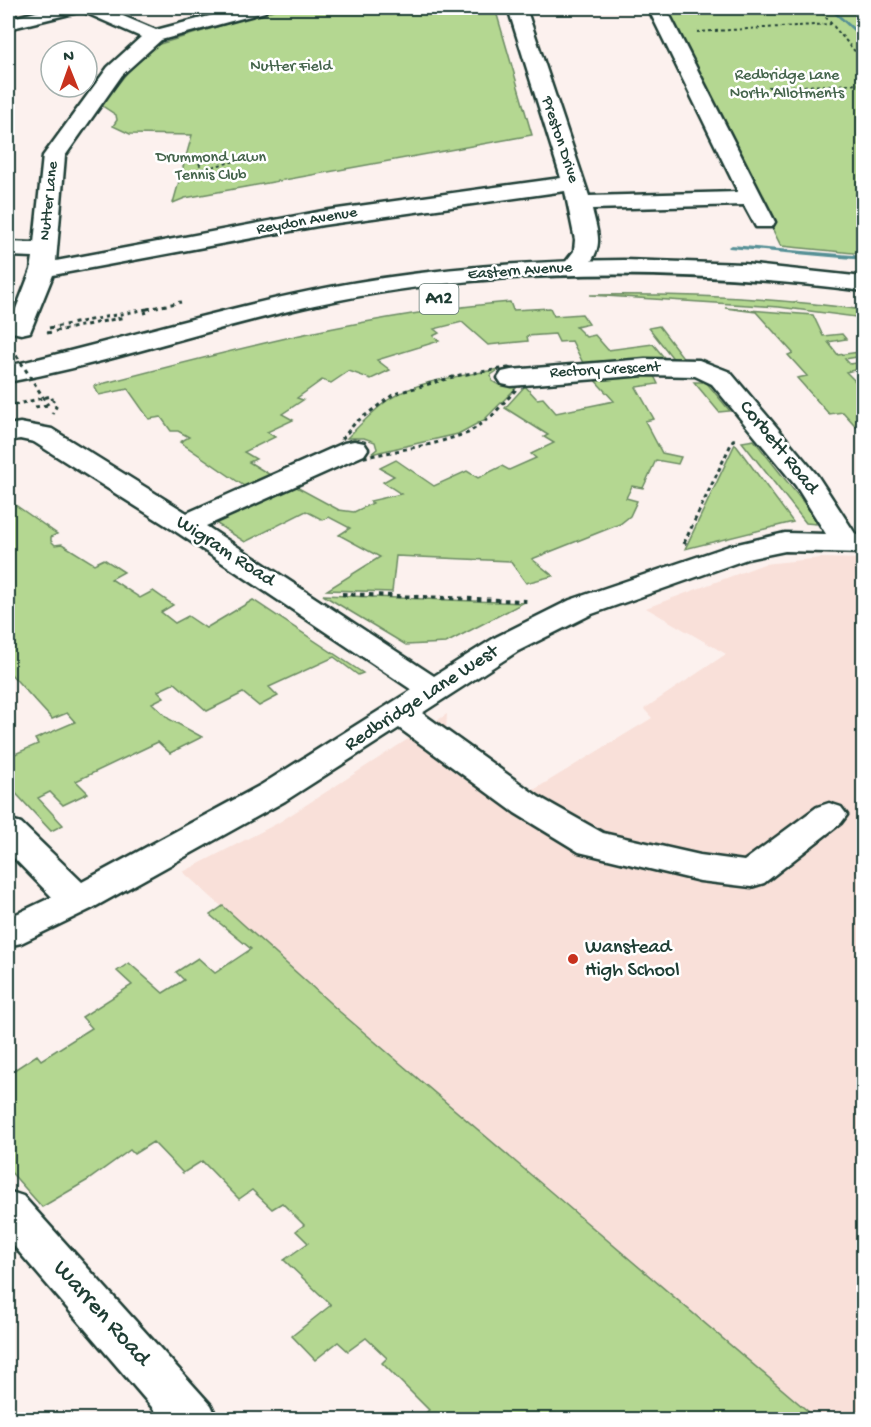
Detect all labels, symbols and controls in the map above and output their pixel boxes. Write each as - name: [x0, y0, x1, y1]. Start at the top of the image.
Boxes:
- north arrow: [39, 39, 99, 99]
- text: N: [63, 48, 75, 67]
- park label: Nutter Field: [250, 58, 333, 77]
- park label: Redbridge Lane North Allotments: [730, 67, 845, 104]
- street label: Preston Drive: [536, 93, 582, 186]
- park label: Drummond Lawn Tennis Club: [155, 149, 266, 186]
- street label: Nutter Lane: [36, 160, 64, 241]
- street label: Reydon Avenue: [255, 204, 359, 240]
- street label: Eastern Avenue: [467, 259, 574, 285]
- road number: A12: [420, 284, 458, 314]
- street label: Rectory Crescent: [549, 359, 662, 383]
- street label: Corbett Road: [733, 396, 824, 501]
- street label: Wigram Road: [171, 511, 281, 594]
- street label: Redbridge Lane West: [341, 640, 505, 757]
- place label: Wanstead High School: [585, 937, 680, 983]
- marker: Wanstead High School: [566, 952, 580, 966]
- street label: Warren Road: [46, 1255, 157, 1374]

